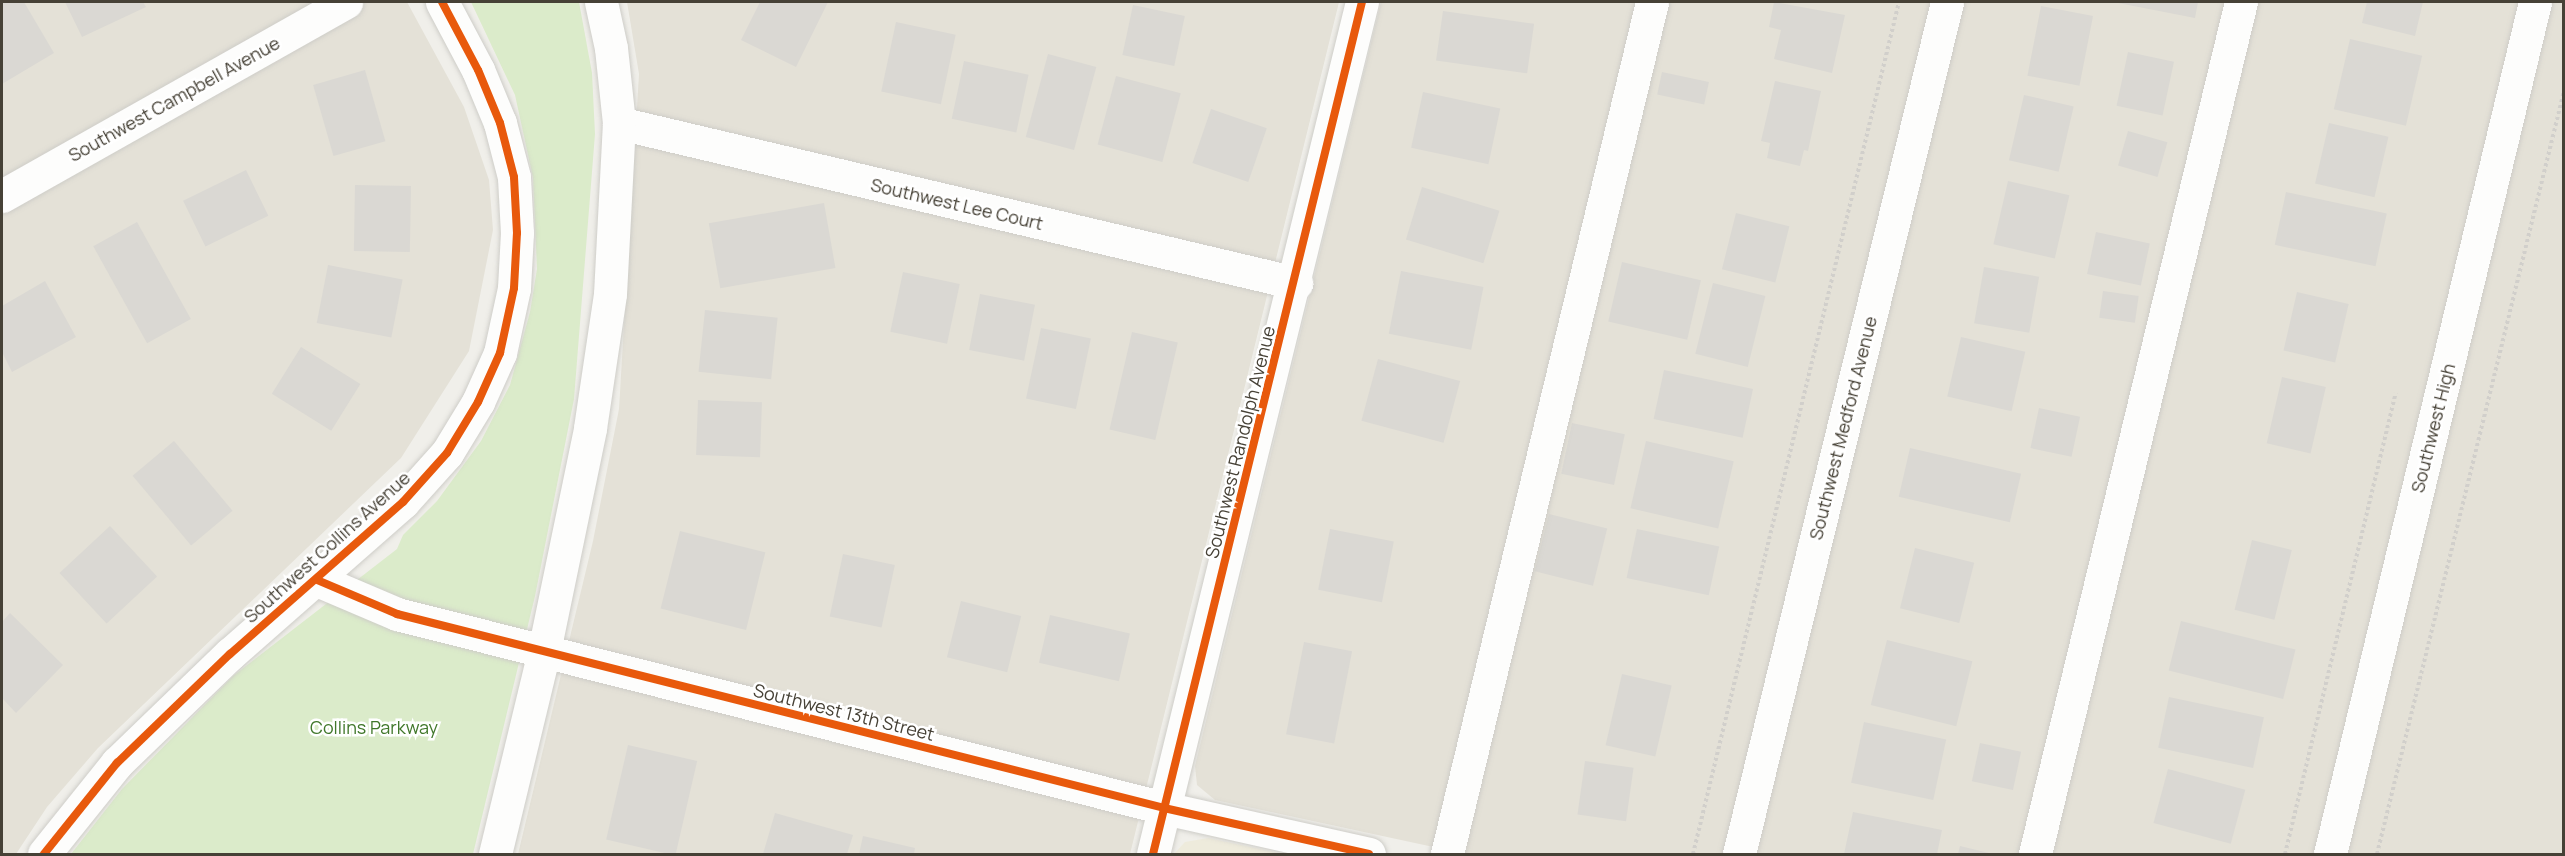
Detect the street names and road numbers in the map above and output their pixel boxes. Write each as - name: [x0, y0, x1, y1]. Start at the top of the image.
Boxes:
- street label: Southwest Campbell Avenue: [65, 32, 283, 166]
- street label: Southwest Lee Court: [869, 174, 1045, 234]
- street label: Southwest Medford Avenue: [1805, 314, 1881, 542]
- street label: Southwest Randolph Avenue: [1201, 324, 1279, 560]
- street label: Southwest High: [2407, 361, 2459, 495]
- street label: Southwest Collins Avenue: [239, 467, 415, 627]
- street label: Southwest 13th Street: [751, 679, 937, 745]

